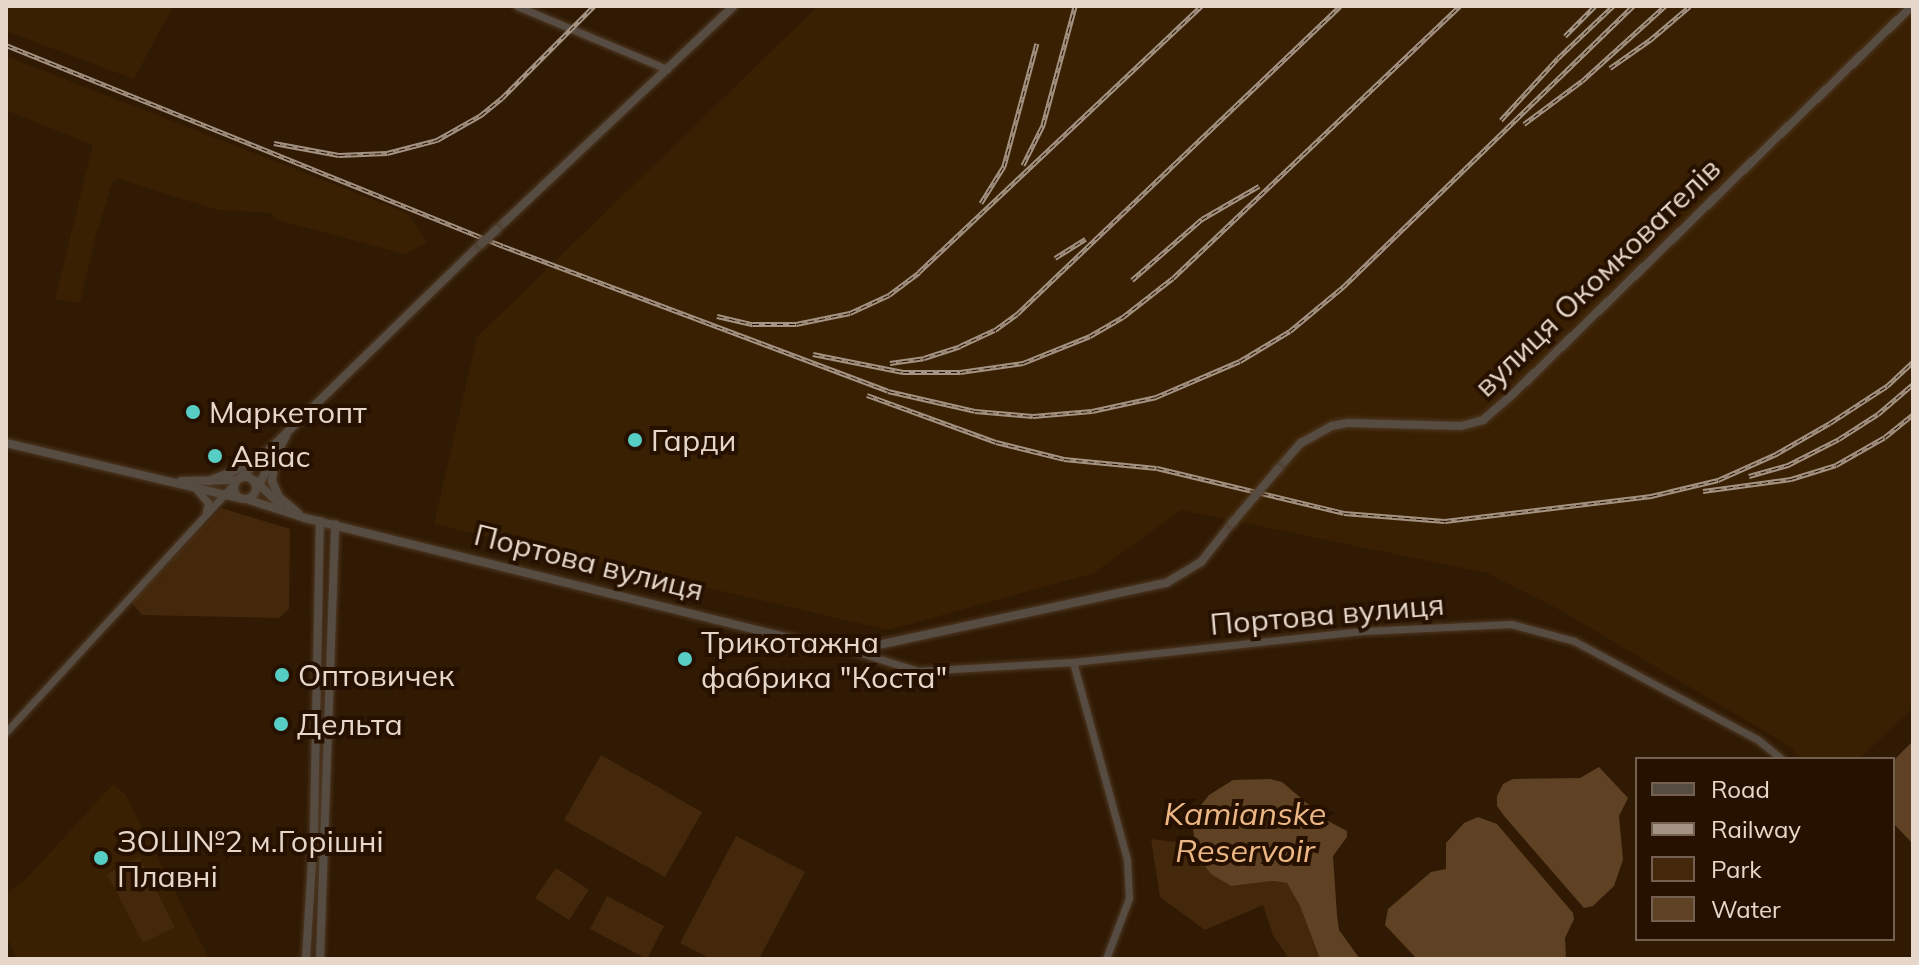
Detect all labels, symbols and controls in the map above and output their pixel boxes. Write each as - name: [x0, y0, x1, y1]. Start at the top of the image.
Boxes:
- street label: вулиця Окомкователів: [1467, 150, 1727, 404]
- place label: Маркетопт: [209, 394, 367, 430]
- marker: Маркетопт: [184, 403, 202, 421]
- place label: Гарди: [651, 422, 736, 458]
- marker: Гарди: [626, 431, 644, 449]
- place label: Авіас: [231, 438, 311, 474]
- marker: Авіас: [206, 447, 224, 465]
- street label: Портова вулиця: [471, 516, 707, 608]
- street label: Портова вулиця: [1208, 586, 1446, 642]
- place label: Трикотажна фабрика "Коста": [701, 624, 947, 694]
- marker: Трикотажна фабрика "Коста": [676, 650, 694, 668]
- place label: Оптовичек: [298, 657, 454, 693]
- marker: Оптовичек: [273, 666, 291, 684]
- place label: Дельта: [297, 706, 403, 742]
- marker: Дельта: [272, 715, 290, 733]
- legend: [1635, 757, 1895, 941]
- text: Road: [1711, 774, 1770, 804]
- water label: Kamianske Reservoir: [1164, 795, 1326, 870]
- text: Railway: [1711, 814, 1801, 844]
- place label: ЗОШ№2 м.Горішні Плавні: [117, 823, 384, 894]
- marker: ЗОШ№2 м.Горішні Плавні: [92, 849, 110, 867]
- text: Park: [1711, 854, 1762, 884]
- text: Water: [1711, 894, 1781, 924]

